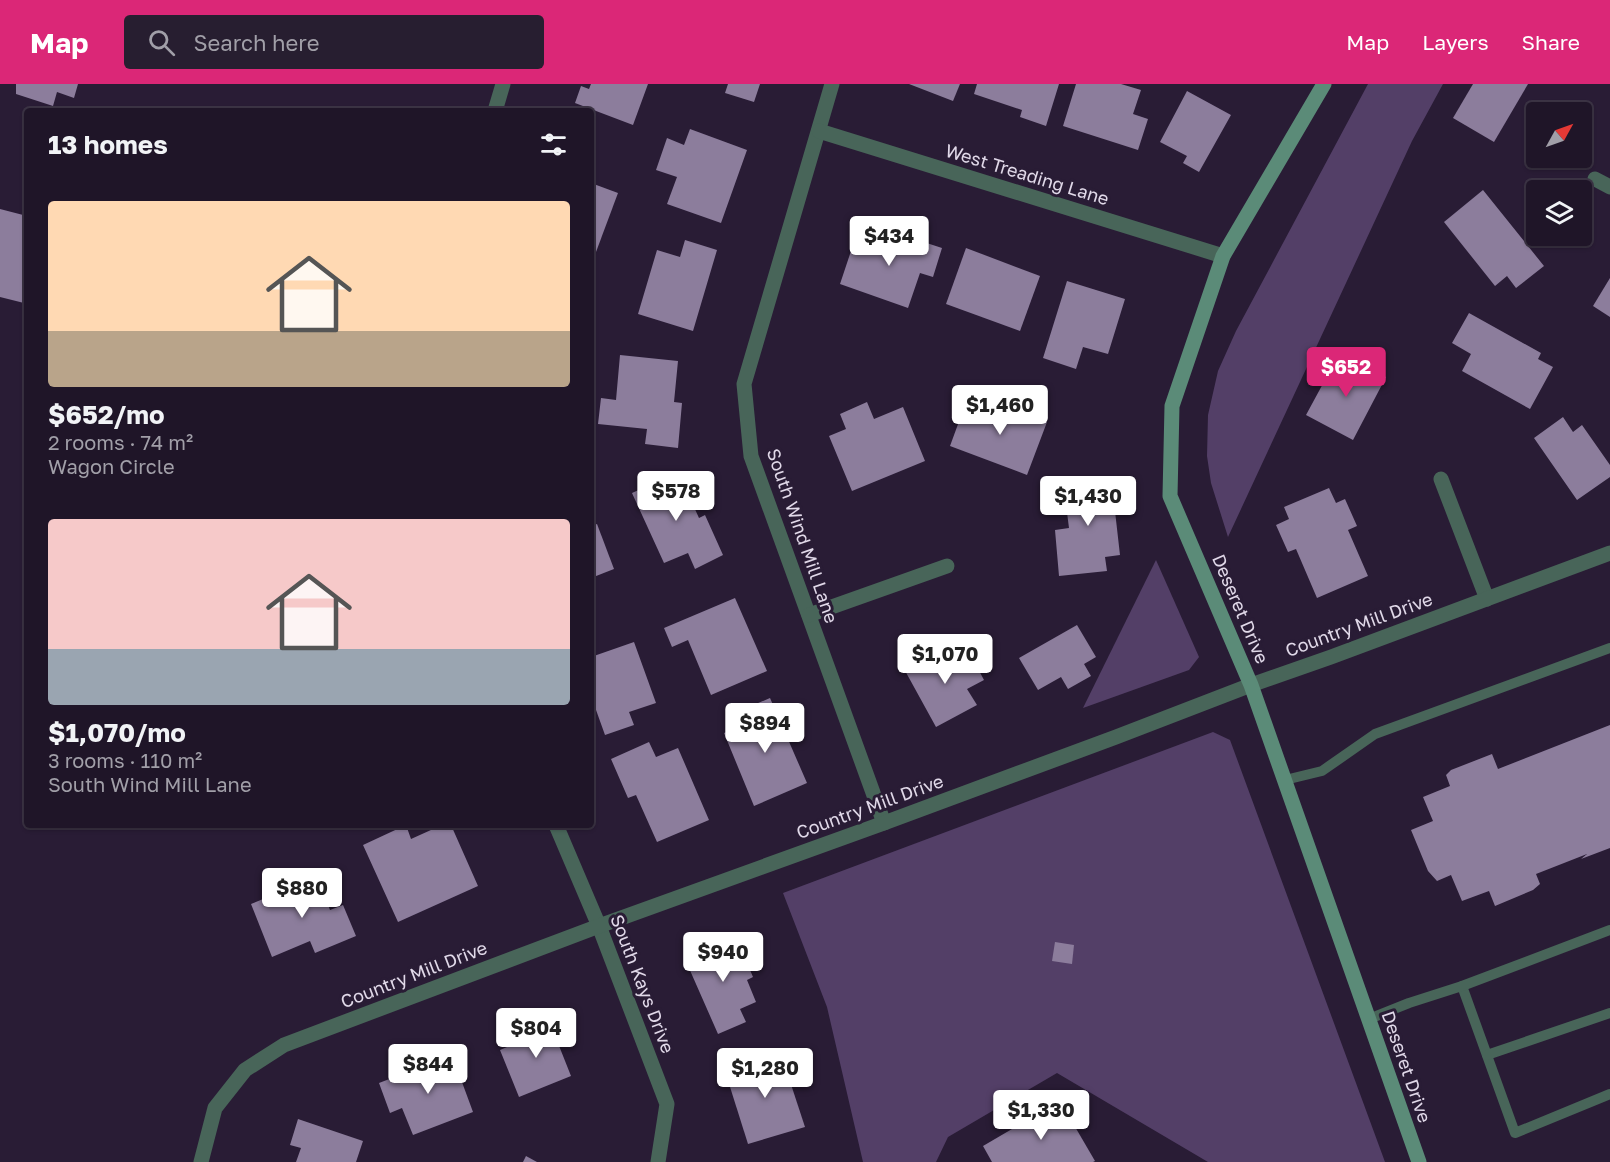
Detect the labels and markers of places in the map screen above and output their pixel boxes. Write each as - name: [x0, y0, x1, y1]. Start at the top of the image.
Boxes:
- pin: $434: [853, 216, 925, 267]
- pin: $652: [1310, 347, 1382, 398]
- pin: $1,460: [951, 385, 1049, 436]
- pin: $578: [640, 471, 712, 522]
- pin: $1,430: [1039, 476, 1137, 527]
- pin: $1,070: [896, 634, 994, 685]
- pin: $894: [729, 703, 801, 754]
- pin: $880: [266, 868, 338, 919]
- pin: $940: [687, 932, 759, 983]
- pin: $804: [500, 1008, 572, 1059]
- pin: $844: [392, 1044, 464, 1095]
- pin: $1,280: [716, 1048, 814, 1099]
- pin: $1,330: [992, 1090, 1090, 1141]

